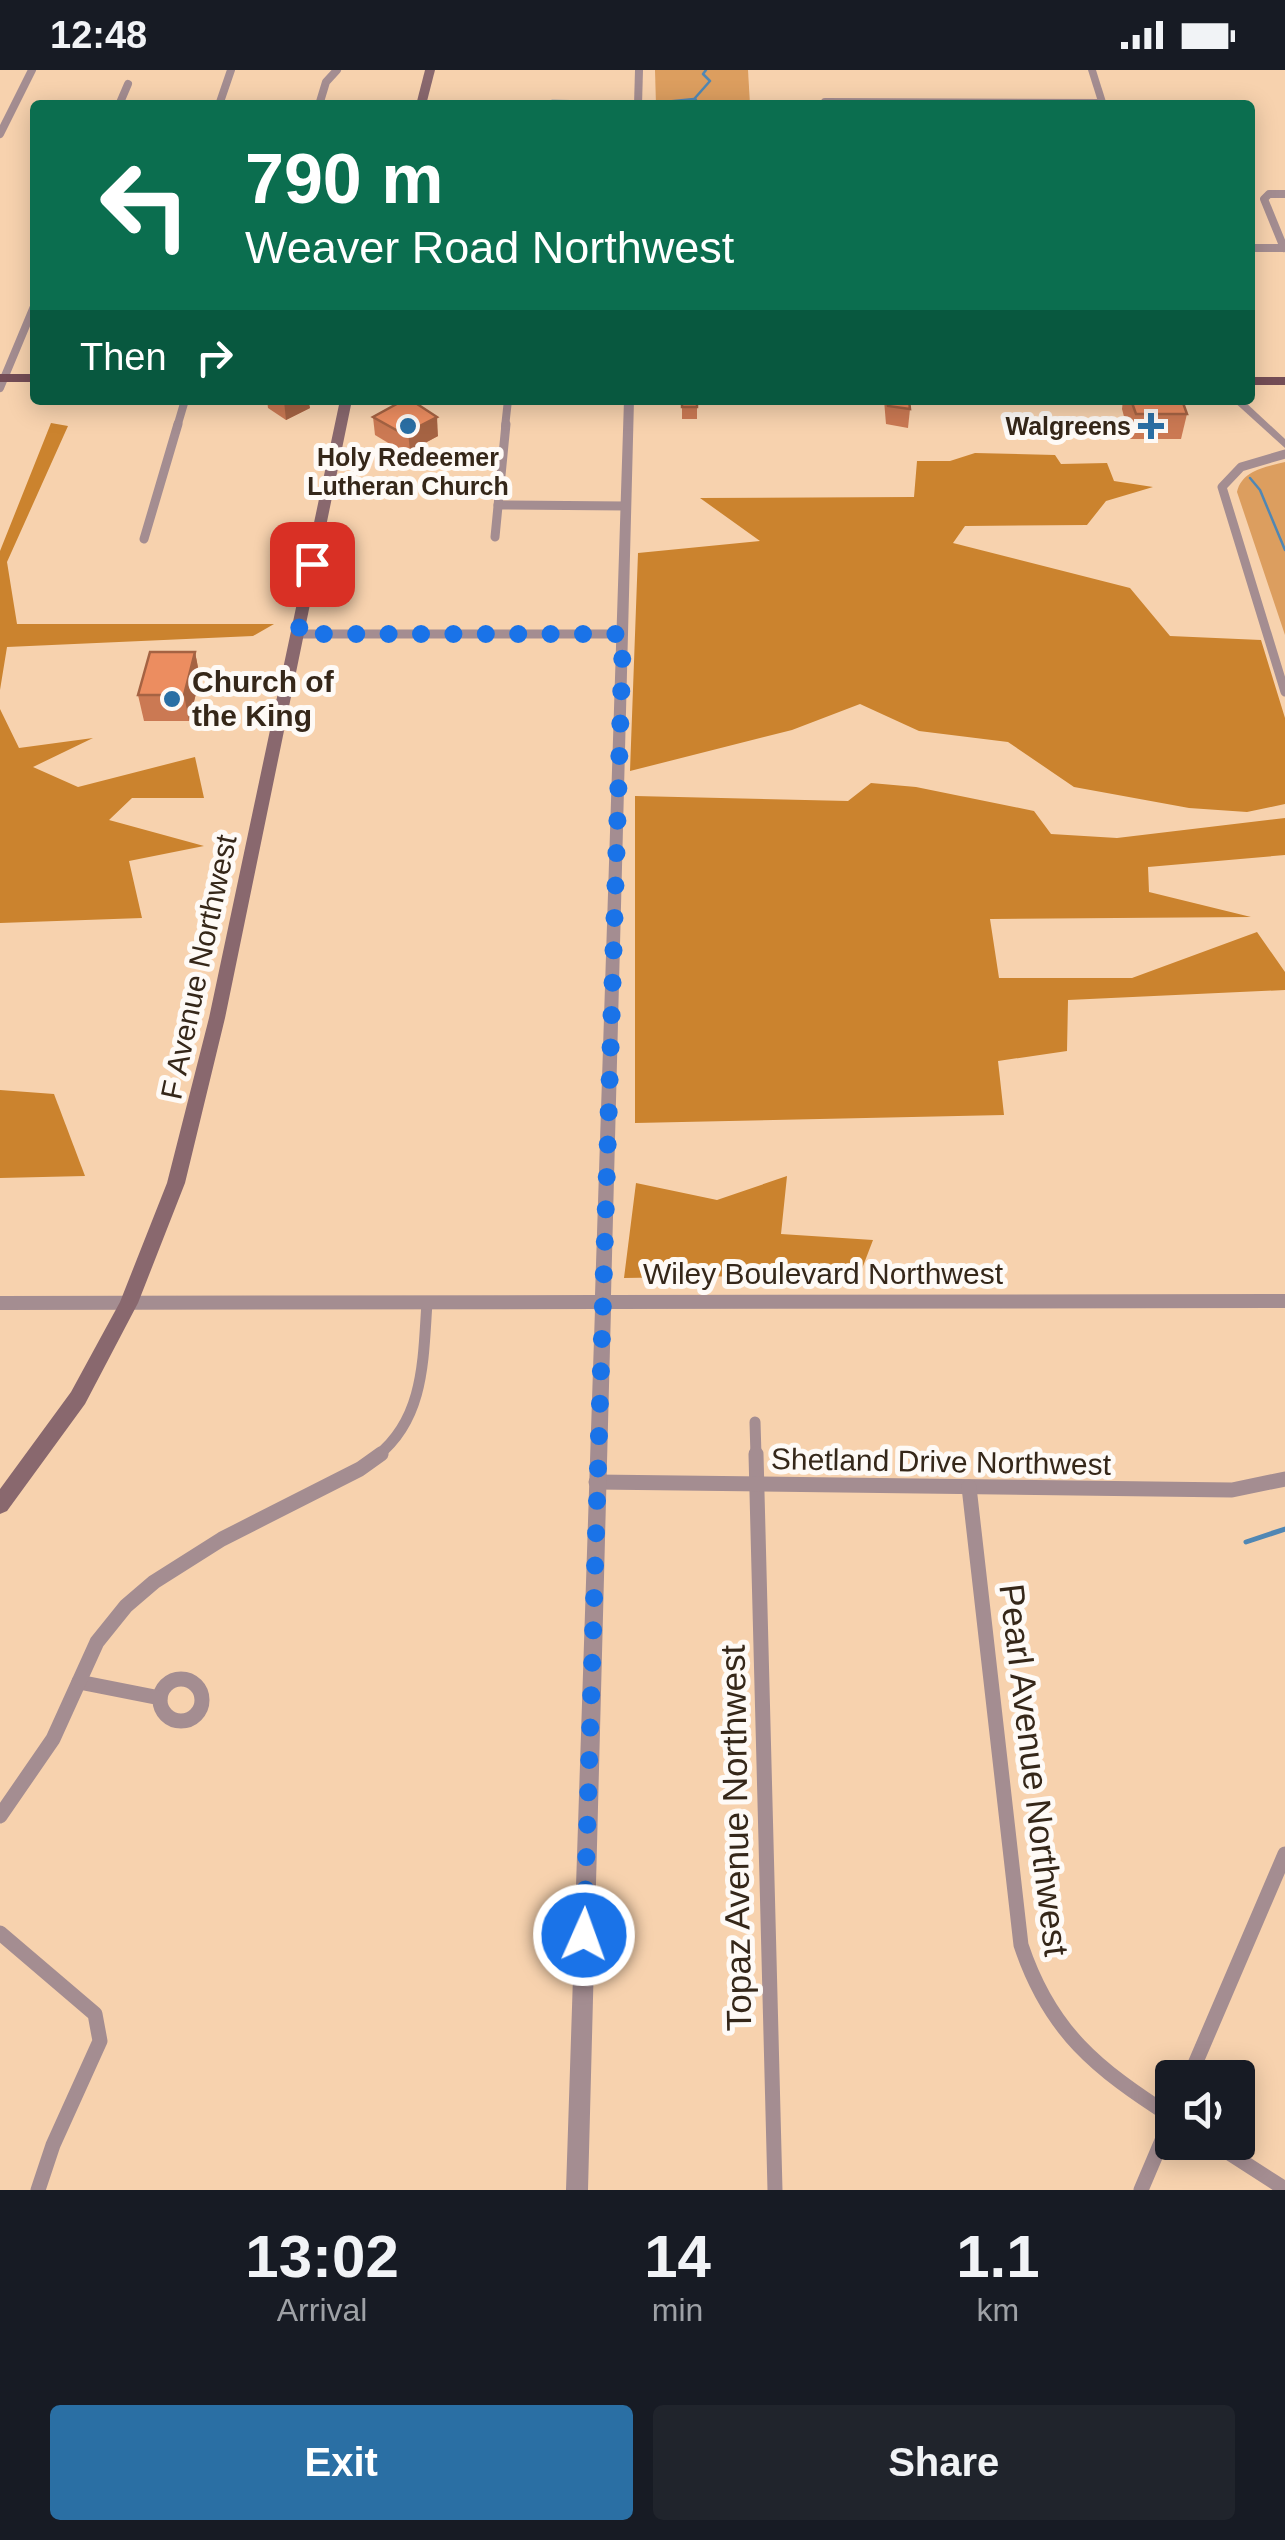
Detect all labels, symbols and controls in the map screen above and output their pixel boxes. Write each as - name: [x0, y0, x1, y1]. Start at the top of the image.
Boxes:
- text: 12:48: [50, 14, 147, 56]
- icon: left: [80, 140, 210, 270]
- text: 790 m: [245, 140, 443, 218]
- text: Weaver Road Northwest: [245, 222, 734, 273]
- icon: right: [187, 330, 242, 385]
- text: Then: [80, 336, 167, 378]
- place label: Walgreens: [1005, 412, 1131, 440]
- marker: Holy Redeemer Lutheran Church: [397, 415, 419, 437]
- marker: Walgreens: [1140, 415, 1162, 437]
- place label: Holy Redeemer Lutheran Church: [307, 443, 509, 500]
- pin: [270, 522, 355, 607]
- icon: arrive: [285, 537, 340, 592]
- place label: Church of the King: [192, 665, 335, 732]
- marker: Church of the King: [161, 688, 183, 710]
- street label: F Avenue Northwest: [154, 831, 243, 1102]
- street label: Wiley Boulevard Northwest: [643, 1257, 1004, 1290]
- street label: Shetland Drive Northwest: [771, 1442, 1112, 1481]
- street label: Pearl Avenue Northwest: [992, 1582, 1077, 1959]
- street label: Topaz Avenue Northwest: [713, 1644, 758, 2032]
- position arrow: [532, 1883, 636, 1987]
- map controls: [1155, 2060, 1255, 2160]
- button: sound: [1155, 2060, 1255, 2160]
- text: 13:02: [245, 2223, 399, 2290]
- text: 14: [644, 2223, 711, 2290]
- text: 1.1: [956, 2223, 1040, 2290]
- text: Arrival: [277, 2292, 367, 2328]
- text: min: [652, 2292, 703, 2328]
- text: km: [977, 2292, 1019, 2328]
- button: Exit: [50, 2405, 633, 2520]
- button: Share: [653, 2405, 1235, 2520]

